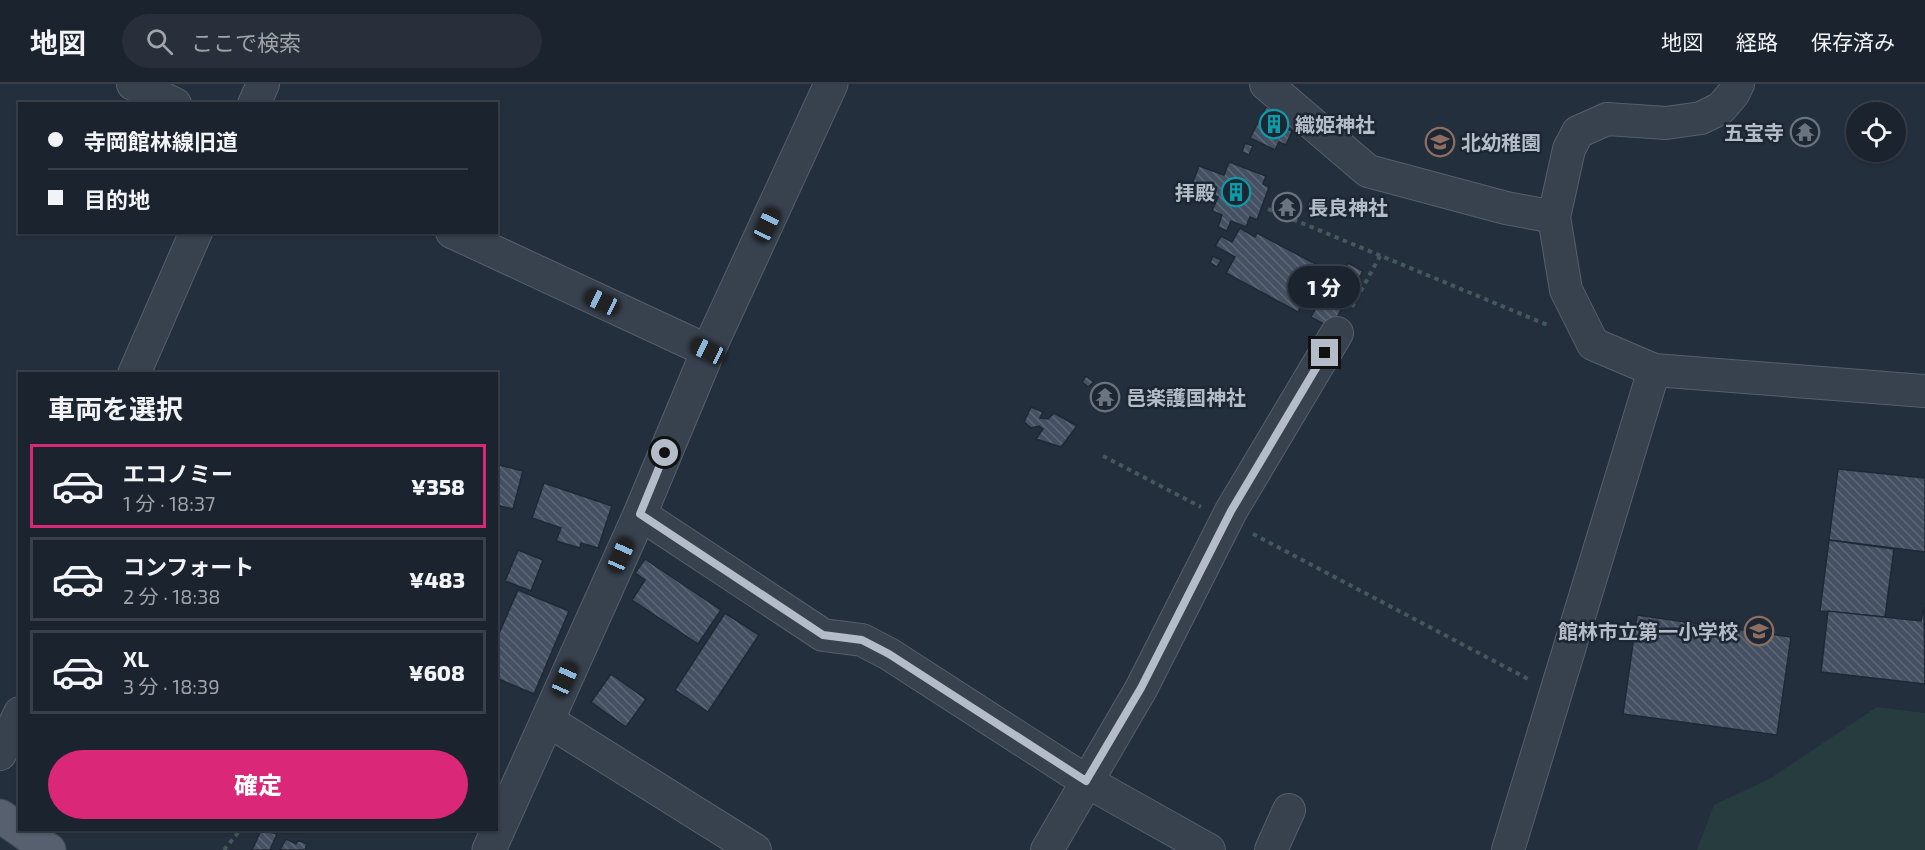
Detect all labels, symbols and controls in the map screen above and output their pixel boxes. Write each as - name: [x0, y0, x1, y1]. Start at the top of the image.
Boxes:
- search box: [122, 14, 542, 68]
- text: 地図: [30, 25, 86, 59]
- icon: search: [143, 25, 176, 58]
- text: ここで検索: [191, 29, 301, 55]
- text: 地図: [1661, 29, 1703, 54]
- text: 経路: [1736, 29, 1778, 54]
- text: 保存済み: [1811, 29, 1895, 54]
- map controls: [1846, 102, 1906, 162]
- button: locate: [1846, 102, 1906, 162]
- building icon: 織姫神社: [1258, 108, 1290, 140]
- place label: 織姫神社: [1295, 112, 1375, 136]
- temple icon: 五宝寺: [1789, 116, 1821, 148]
- place label: 五宝寺: [1724, 120, 1784, 144]
- school or university icon: 北幼稚園: [1424, 126, 1456, 158]
- text: 寺岡館林線旧道: [84, 128, 238, 154]
- place label: 北幼稚園: [1461, 130, 1541, 154]
- building icon: 拝殿: [1220, 176, 1252, 208]
- place label: 拝殿: [1175, 180, 1215, 204]
- text: 目的地: [84, 186, 150, 212]
- temple icon: 長良神社: [1271, 191, 1303, 223]
- place label: 長良神社: [1308, 195, 1388, 219]
- car: [751, 205, 783, 245]
- callout: 1 分: [1289, 266, 1361, 308]
- text: 1 分: [1307, 275, 1341, 299]
- car: [582, 286, 622, 318]
- car: [688, 335, 728, 367]
- route end: [1311, 339, 1338, 366]
- temple icon: 邑楽護国神社: [1089, 381, 1121, 413]
- place label: 邑楽護国神社: [1126, 385, 1246, 409]
- text: 車両を選択: [48, 392, 183, 424]
- route start: [651, 439, 678, 466]
- icon: car: [51, 459, 105, 513]
- text: エコノミー: [123, 460, 233, 486]
- text: ¥358: [411, 473, 465, 499]
- text: 1 分 · 18:37: [123, 491, 215, 515]
- car: [605, 535, 637, 575]
- icon: car: [51, 552, 105, 606]
- text: コンフォート: [123, 553, 254, 579]
- text: ¥483: [409, 566, 465, 592]
- text: 2 分 · 18:38: [123, 584, 220, 608]
- school or university icon: 館林市立第一小学校: [1743, 615, 1775, 647]
- place label: 館林市立第一小学校: [1558, 619, 1738, 643]
- icon: car: [51, 645, 105, 699]
- text: XL: [123, 645, 149, 671]
- text: ¥608: [409, 659, 465, 685]
- car: [549, 659, 581, 699]
- text: 3 分 · 18:39: [123, 674, 220, 698]
- button: 確定: [48, 750, 468, 819]

